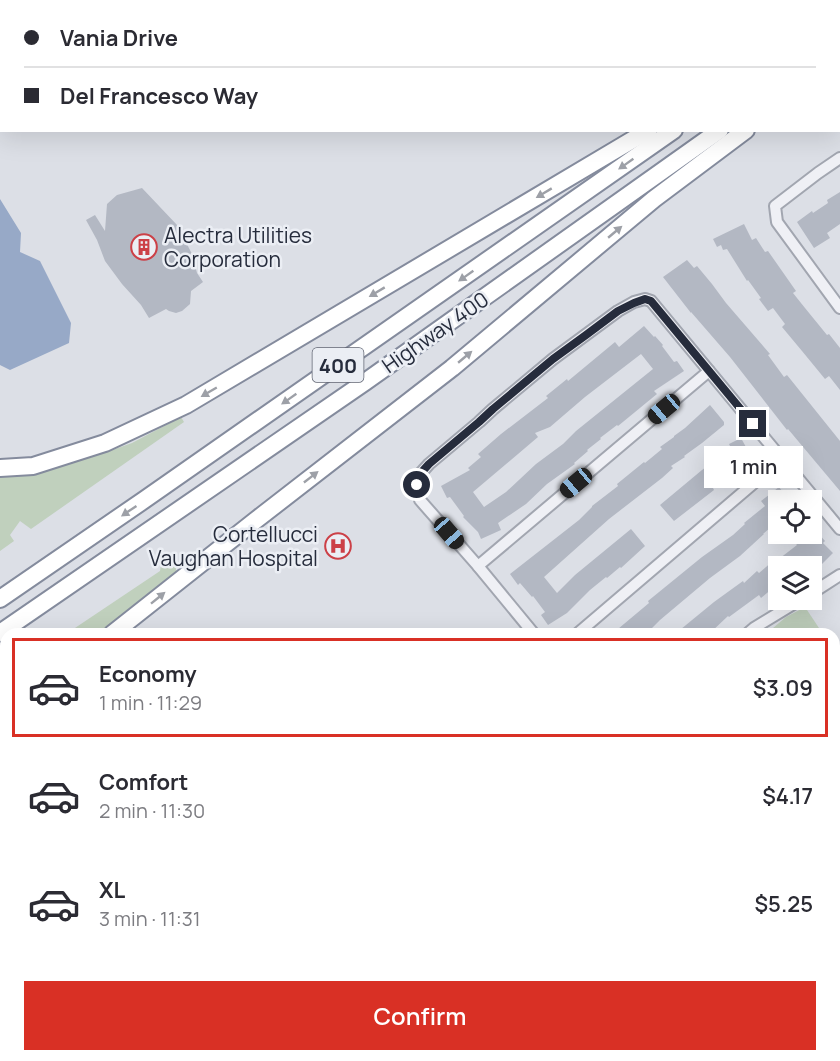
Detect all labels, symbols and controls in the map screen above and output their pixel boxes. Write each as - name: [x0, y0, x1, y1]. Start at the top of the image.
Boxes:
- text: Vania Drive: [60, 23, 178, 53]
- text: Del Francesco Way: [60, 81, 258, 111]
- one-way arrow: [618, 158, 634, 169]
- one-way arrow: [536, 187, 552, 198]
- place label: Alectra Utilities Corporation: [164, 221, 312, 273]
- one-way arrow: [607, 226, 623, 239]
- building icon: Alectra Utilities Corporation: [129, 232, 159, 262]
- one-way arrow: [458, 270, 474, 281]
- street label: Highway 400: [376, 285, 494, 379]
- one-way arrow: [369, 287, 385, 298]
- road number: 400: [312, 348, 364, 382]
- one-way arrow: [457, 351, 472, 364]
- one-way arrow: [201, 386, 217, 397]
- car: [644, 391, 684, 427]
- one-way arrow: [281, 393, 297, 404]
- route end: [739, 410, 766, 437]
- callout: 1 min: [704, 445, 802, 487]
- text: 1 min: [730, 453, 777, 480]
- car: [556, 465, 596, 501]
- one-way arrow: [303, 471, 319, 483]
- route start: [403, 471, 430, 498]
- map controls: [768, 490, 822, 610]
- button: locate: [768, 490, 822, 544]
- one-way arrow: [121, 505, 137, 516]
- car: [430, 514, 468, 552]
- place label: Cortellucci Vaughan Hospital: [149, 520, 318, 572]
- hospital icon: Cortellucci Vaughan Hospital: [323, 531, 353, 561]
- button: layers: [768, 556, 822, 610]
- one-way arrow: [150, 591, 166, 604]
- text: Economy: [99, 659, 197, 689]
- icon: car: [27, 661, 81, 715]
- text: $3.09: [753, 673, 813, 703]
- text: 1 min · 11:29: [99, 689, 202, 716]
- text: Comfort: [99, 767, 188, 797]
- icon: car: [27, 769, 81, 823]
- text: $4.17: [762, 781, 813, 811]
- text: 2 min · 11:30: [99, 797, 205, 824]
- text: XL: [99, 875, 125, 905]
- icon: car: [27, 877, 81, 931]
- text: $5.25: [755, 889, 813, 919]
- text: 3 min · 11:31: [99, 905, 201, 932]
- button: Confirm: [24, 981, 816, 1050]

